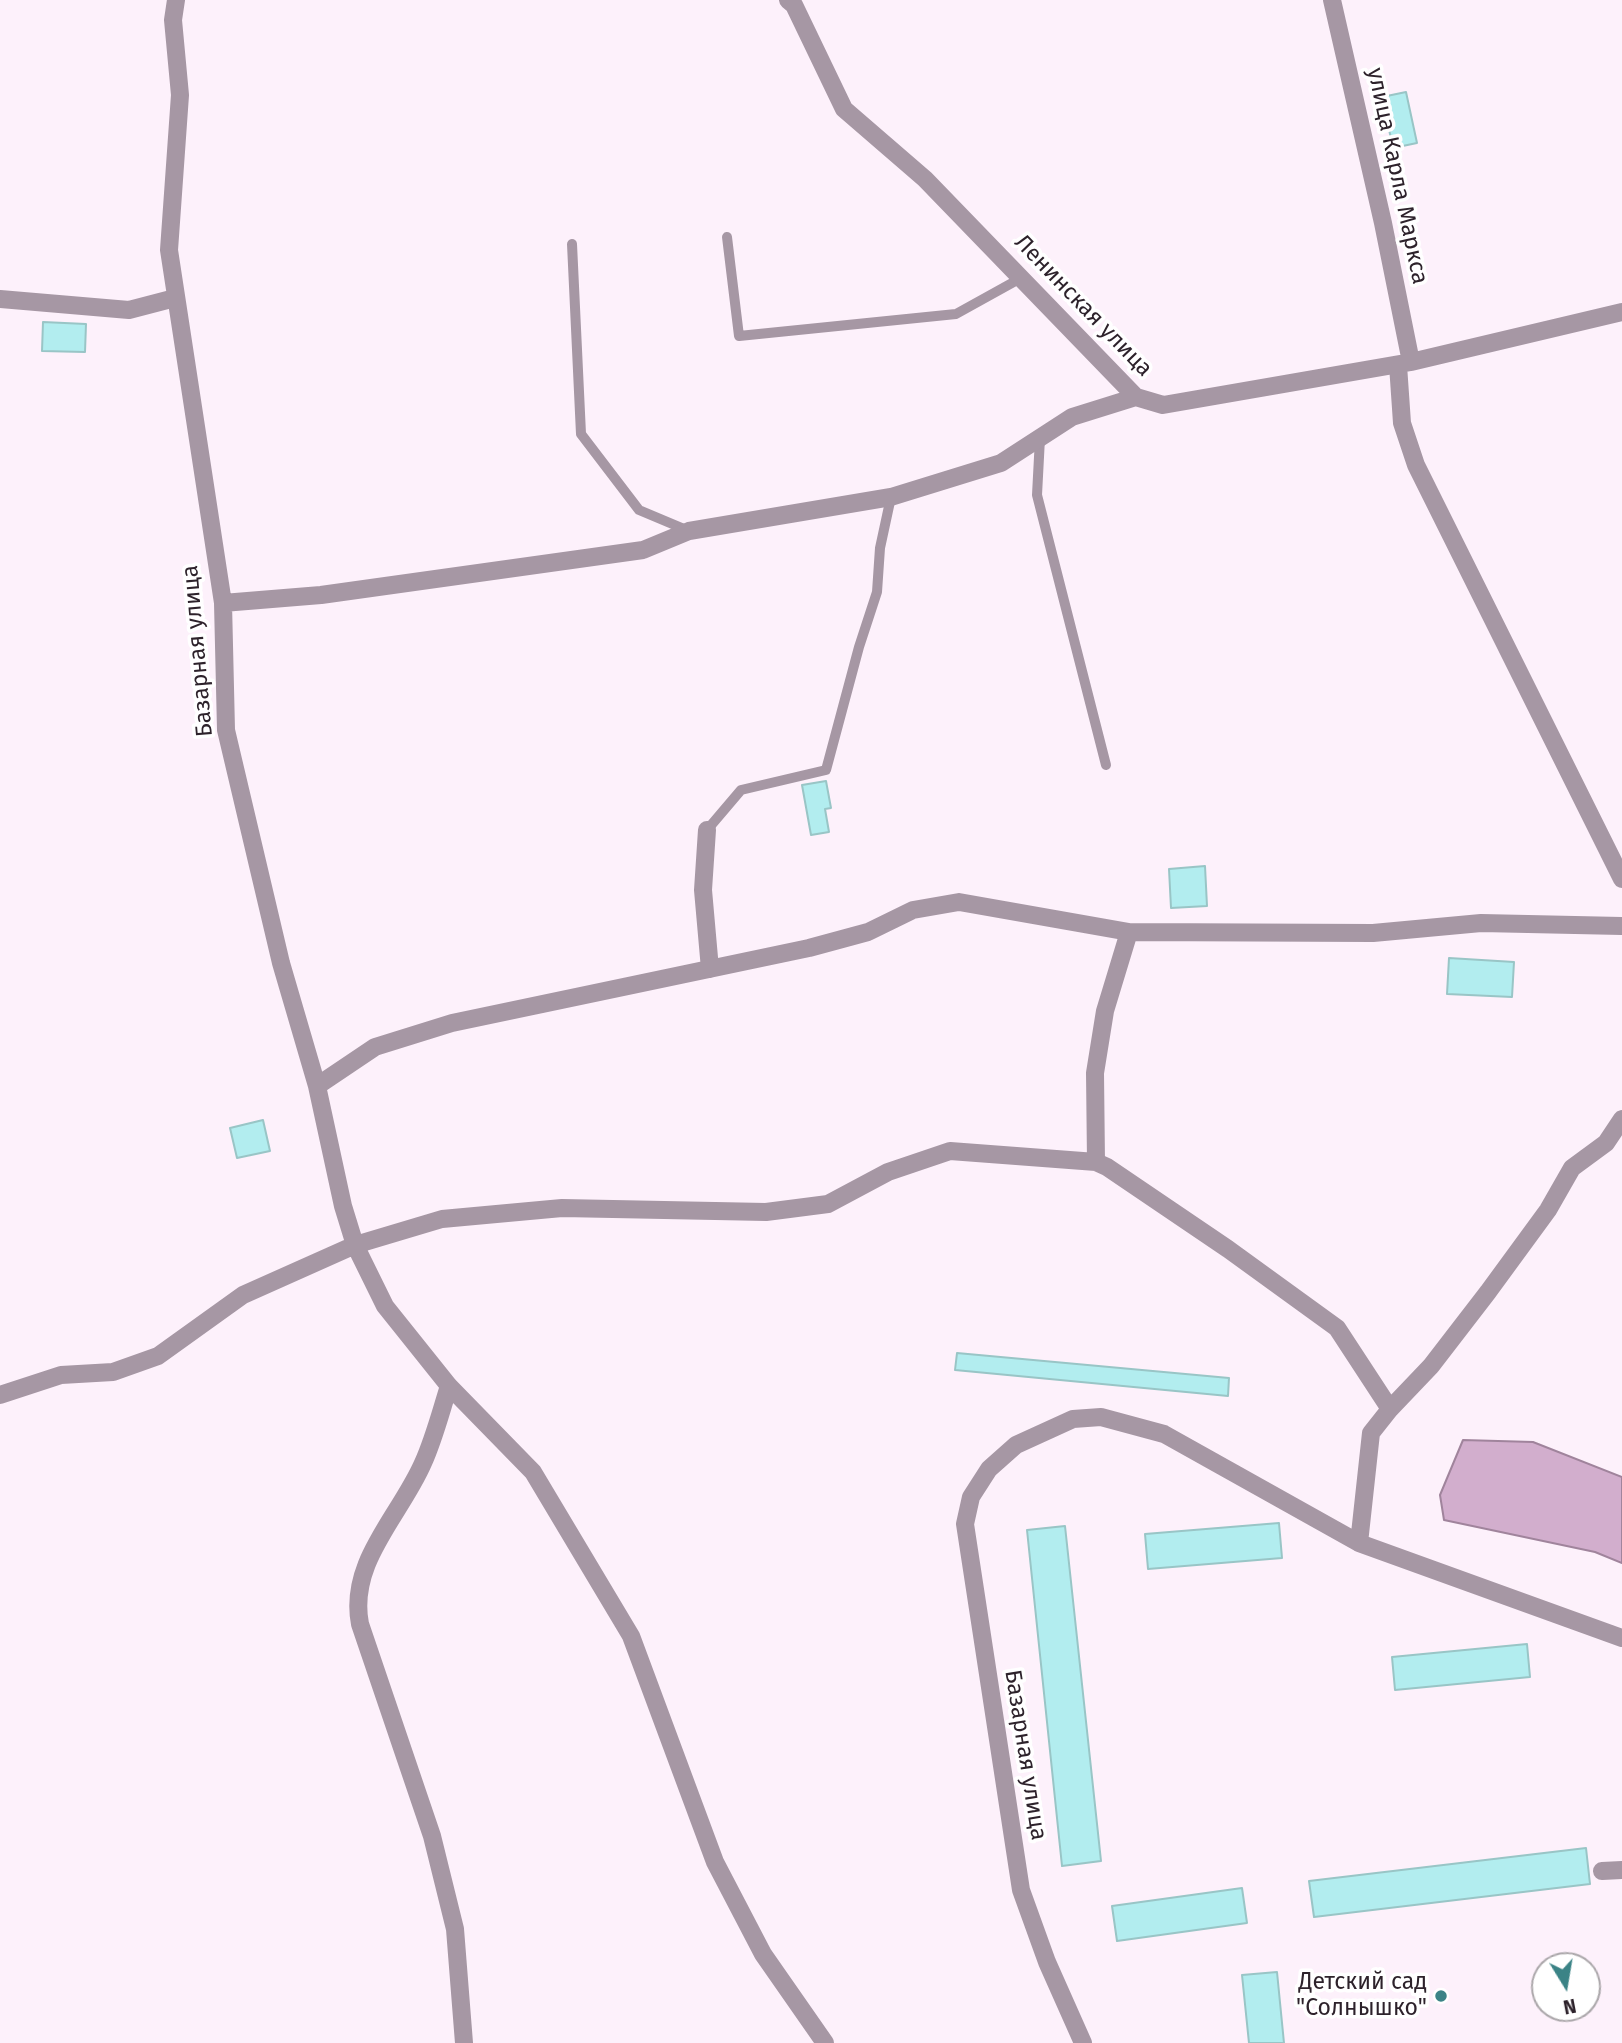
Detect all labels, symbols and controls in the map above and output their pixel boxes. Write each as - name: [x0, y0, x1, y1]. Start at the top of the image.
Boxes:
- street label: улица Карла Маркса: [1361, 65, 1433, 287]
- street label: Ленинская улица: [1008, 229, 1158, 383]
- street label: Базарная улица: [177, 564, 219, 738]
- street label: Базарная улица: [998, 1668, 1052, 1842]
- north arrow: [1531, 1952, 1601, 2022]
- place label: Детский сад "Солнышко": [1296, 1969, 1427, 2023]
- marker: Детский сад "Солнышко": [1433, 1988, 1449, 2004]
- text: N: [1561, 1994, 1578, 2019]

